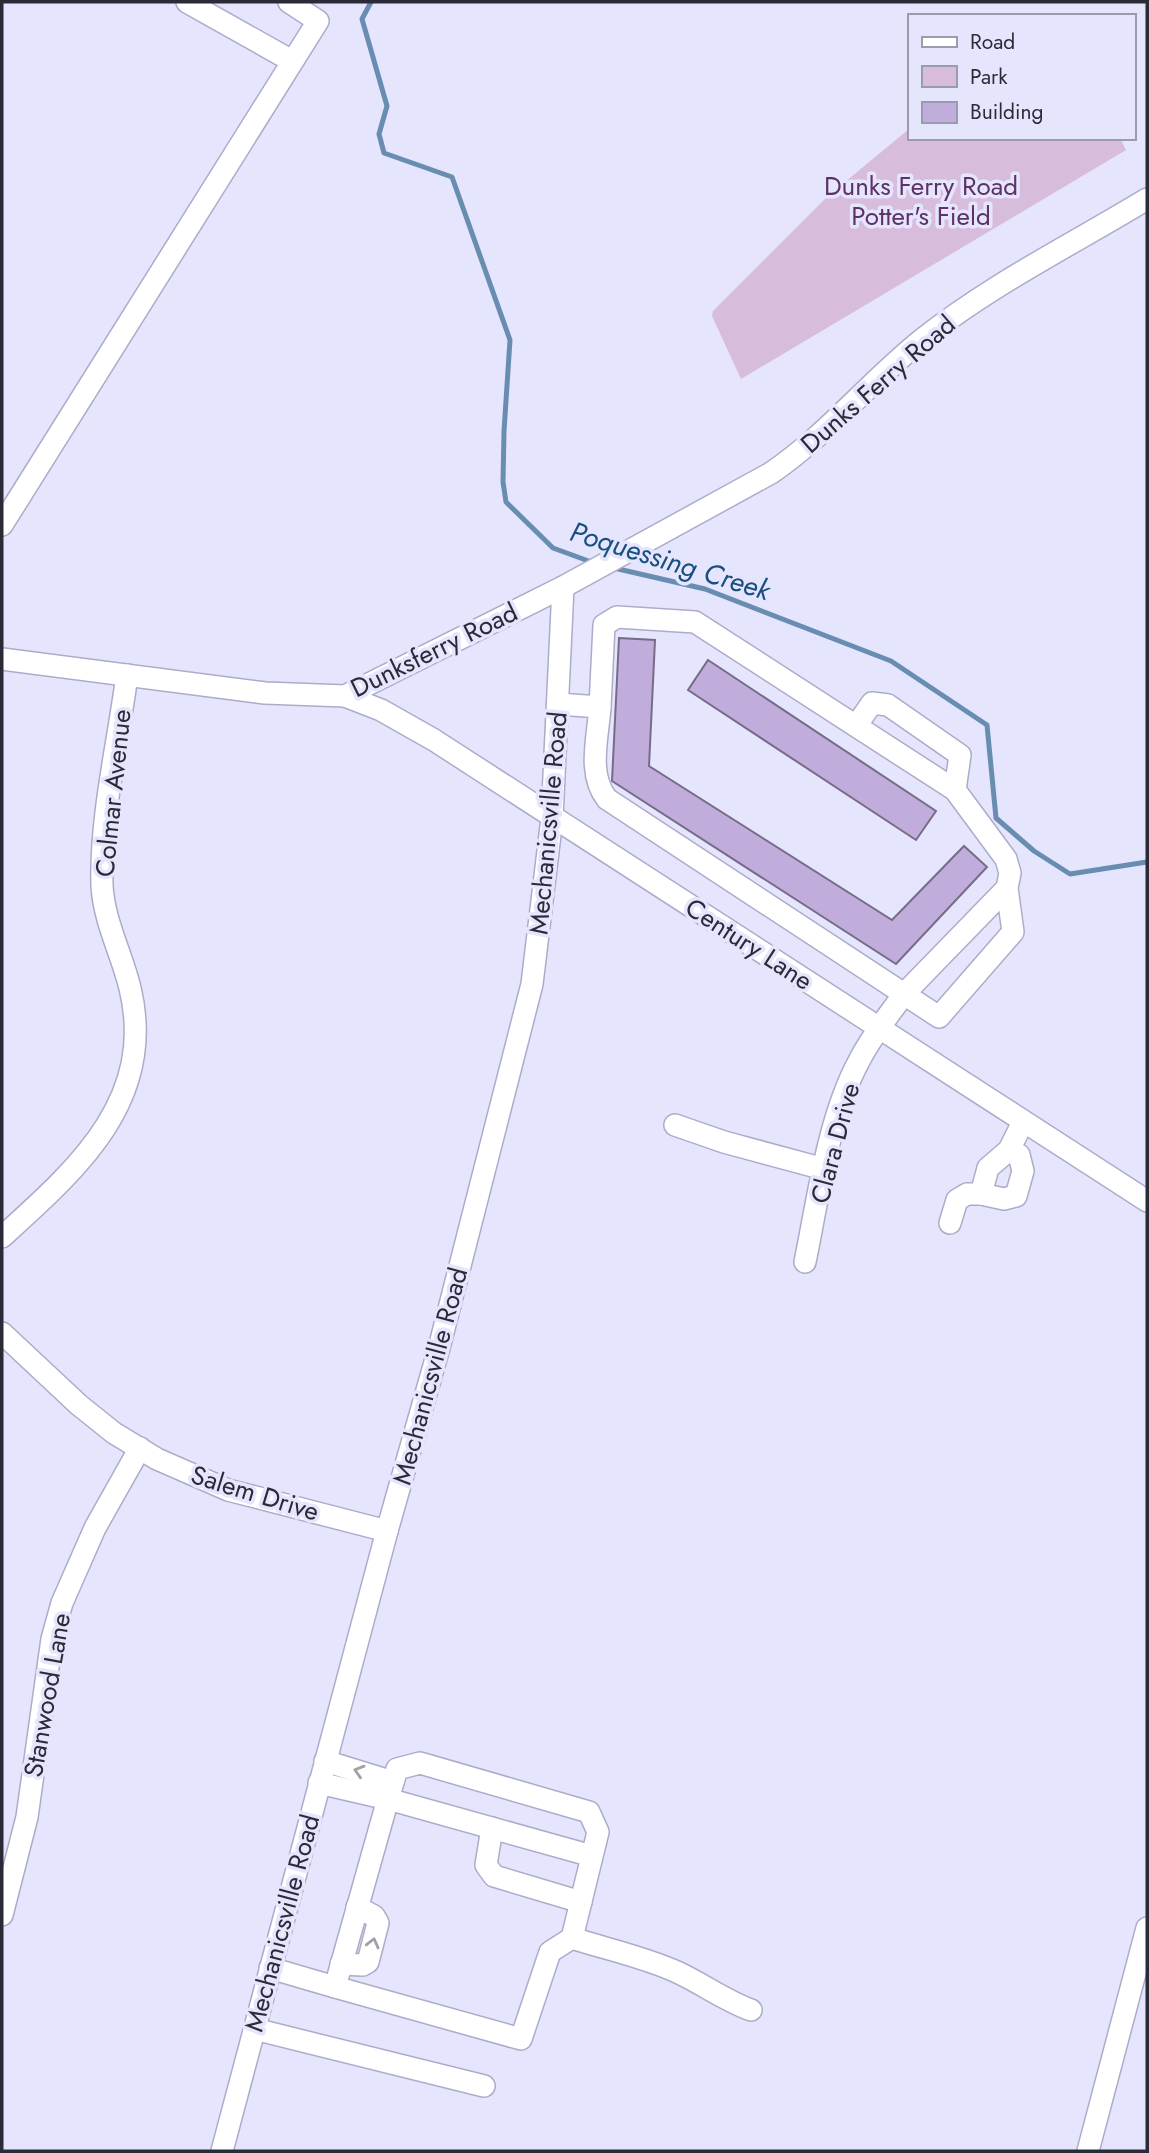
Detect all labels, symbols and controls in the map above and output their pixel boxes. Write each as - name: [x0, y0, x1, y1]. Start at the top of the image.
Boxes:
- legend: [908, 14, 1135, 140]
- text: Road: [970, 27, 1015, 57]
- text: Park: [970, 62, 1008, 92]
- text: Building: [970, 97, 1043, 127]
- park label: Dunks Ferry Road Potter's Field: [824, 167, 1018, 235]
- street label: Dunks Ferry Road: [792, 306, 964, 462]
- water label: Poquessing Creek: [565, 511, 776, 611]
- street label: Dunksferry Road: [344, 593, 524, 707]
- street label: Colmar Avenue: [85, 707, 141, 879]
- street label: Mechanicsville Road: [519, 710, 577, 936]
- street label: Century Lane: [678, 889, 820, 999]
- street label: Clara Drive: [801, 1079, 869, 1207]
- street label: Mechanicsville Road: [383, 1263, 477, 1489]
- street label: Salem Drive: [186, 1456, 324, 1530]
- street label: Stanwood Lane: [14, 1610, 80, 1780]
- one-way arrow: [353, 1765, 365, 1780]
- street label: Mechanicsville Road: [235, 1810, 329, 2036]
- one-way arrow: [365, 1937, 379, 1949]

